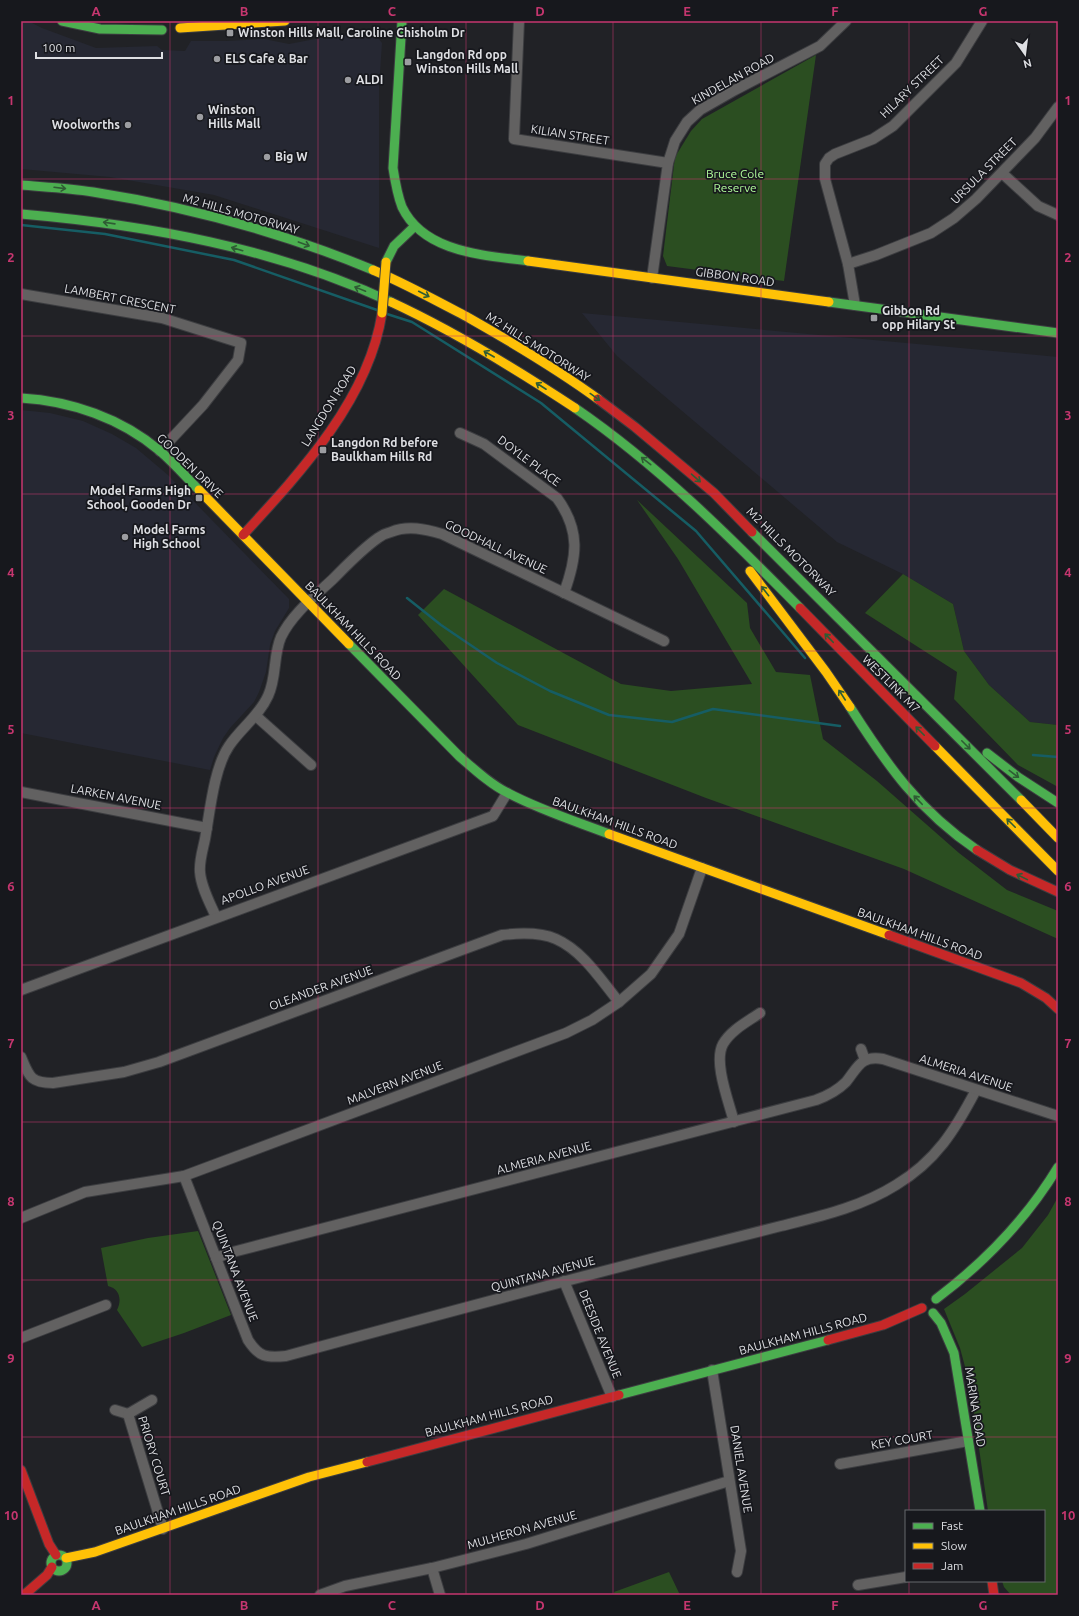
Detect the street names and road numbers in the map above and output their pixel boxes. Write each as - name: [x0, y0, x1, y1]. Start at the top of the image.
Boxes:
- street label: KINDELAN ROAD: [689, 50, 776, 107]
- street label: HILARY STREET: [877, 53, 946, 120]
- street label: KILIAN STREET: [530, 122, 611, 147]
- street label: URSULA STREET: [948, 135, 1019, 206]
- street label: M2 HILLS MOTORWAY: [181, 191, 301, 236]
- street label: GIBBON ROAD: [695, 265, 775, 288]
- street label: LAMBERT CRESCENT: [63, 281, 177, 316]
- street label: M2 HILLS MOTORWAY: [484, 309, 593, 384]
- street label: LANGDON ROAD: [298, 363, 359, 449]
- street label: GOODEN DRIVE: [155, 431, 226, 501]
- street label: DOYLE PLACE: [495, 433, 564, 489]
- street label: M2 HILLS MOTORWAY: [744, 504, 839, 599]
- street label: GOODHALL AVENUE: [443, 517, 550, 576]
- street label: BAULKHAM HILLS ROAD: [303, 579, 404, 683]
- street label: WESTLINK M7: [860, 652, 923, 715]
- street label: LARKEN AVENUE: [70, 781, 163, 812]
- street label: BAULKHAM HILLS ROAD: [551, 794, 679, 851]
- street label: APOLLO AVENUE: [219, 862, 311, 907]
- street label: BAULKHAM HILLS ROAD: [856, 905, 984, 962]
- street label: OLEANDER AVENUE: [267, 963, 375, 1012]
- street label: ALMERIA AVENUE: [918, 1051, 1015, 1094]
- street label: MALVERN AVENUE: [345, 1058, 445, 1107]
- street label: ALMERIA AVENUE: [495, 1139, 593, 1176]
- street label: QUINTANA AVENUE: [210, 1218, 261, 1323]
- street label: QUINTANA AVENUE: [489, 1253, 597, 1294]
- street label: DEESIDE AVENUE: [577, 1288, 624, 1380]
- street label: BAULKHAM HILLS ROAD: [737, 1310, 868, 1357]
- street label: MARINA ROAD: [963, 1366, 988, 1448]
- street label: BAULKHAM HILLS ROAD: [423, 1392, 554, 1439]
- street label: PRIORY COURT: [136, 1414, 173, 1498]
- street label: DANIEL AVENUE: [728, 1424, 755, 1514]
- street label: KEY COURT: [870, 1428, 934, 1451]
- street label: BAULKHAM HILLS ROAD: [113, 1482, 242, 1537]
- street label: MULHERON AVENUE: [466, 1508, 578, 1551]

